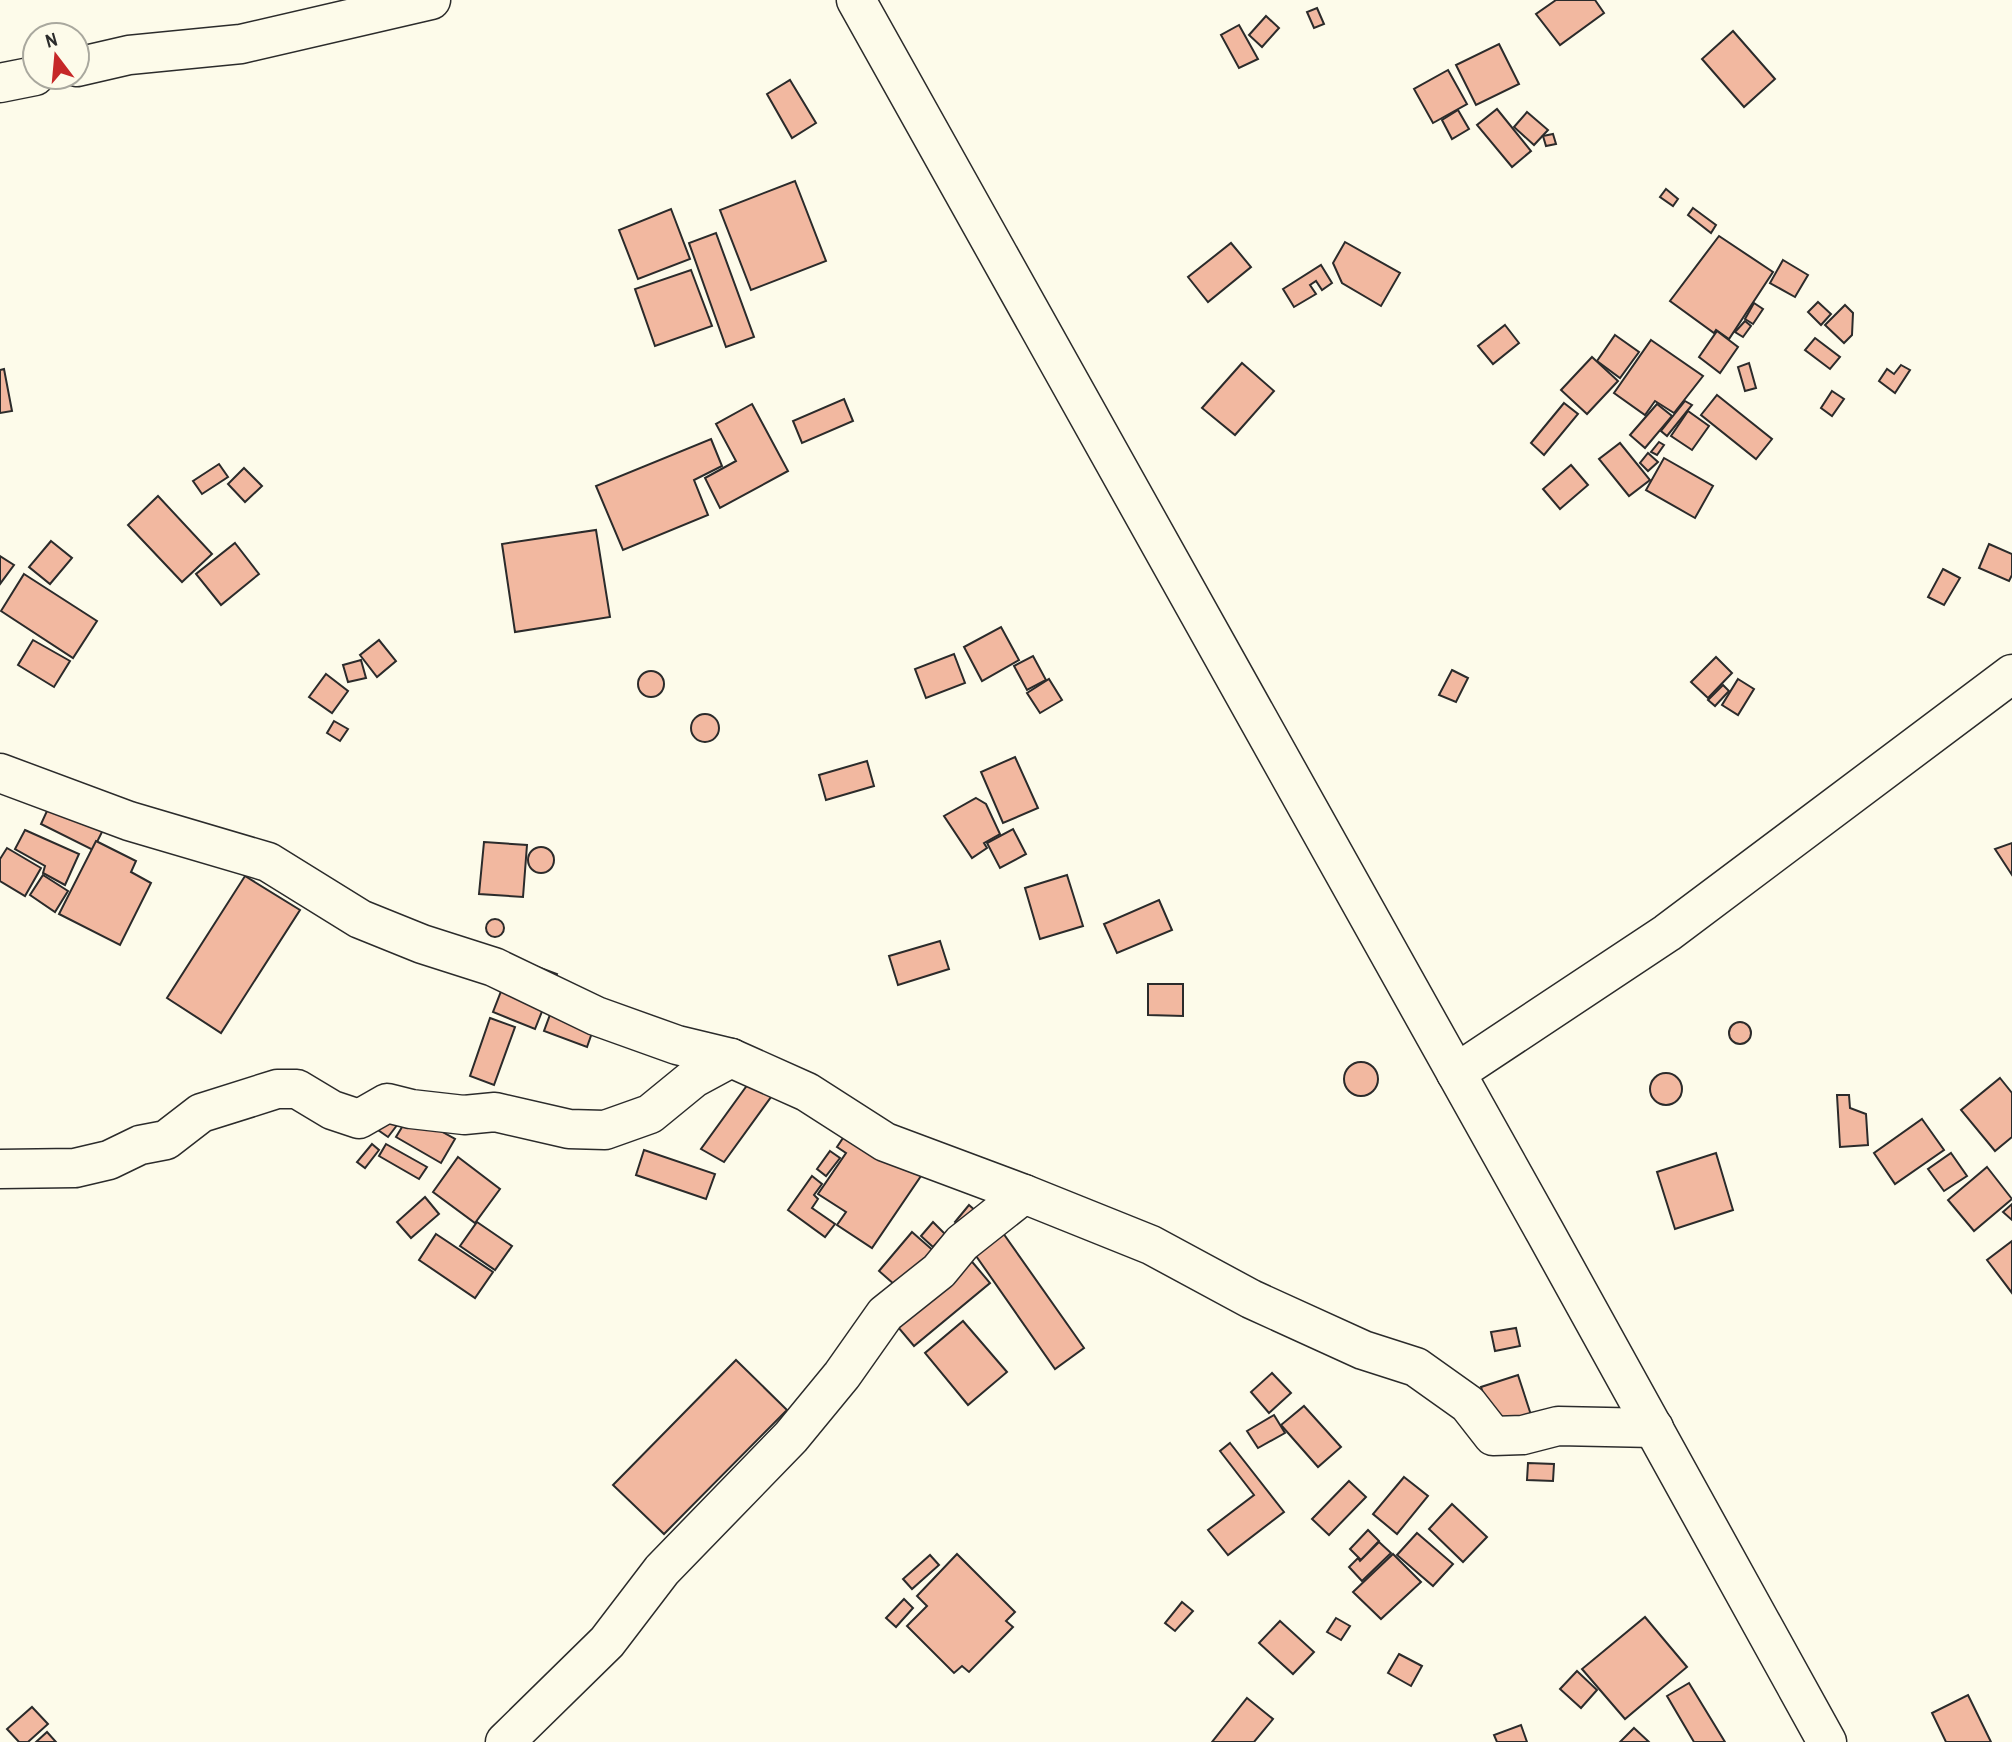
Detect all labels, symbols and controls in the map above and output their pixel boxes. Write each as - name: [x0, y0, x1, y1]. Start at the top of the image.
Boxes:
- north arrow: [21, 21, 91, 91]
- text: N: [42, 26, 60, 54]

